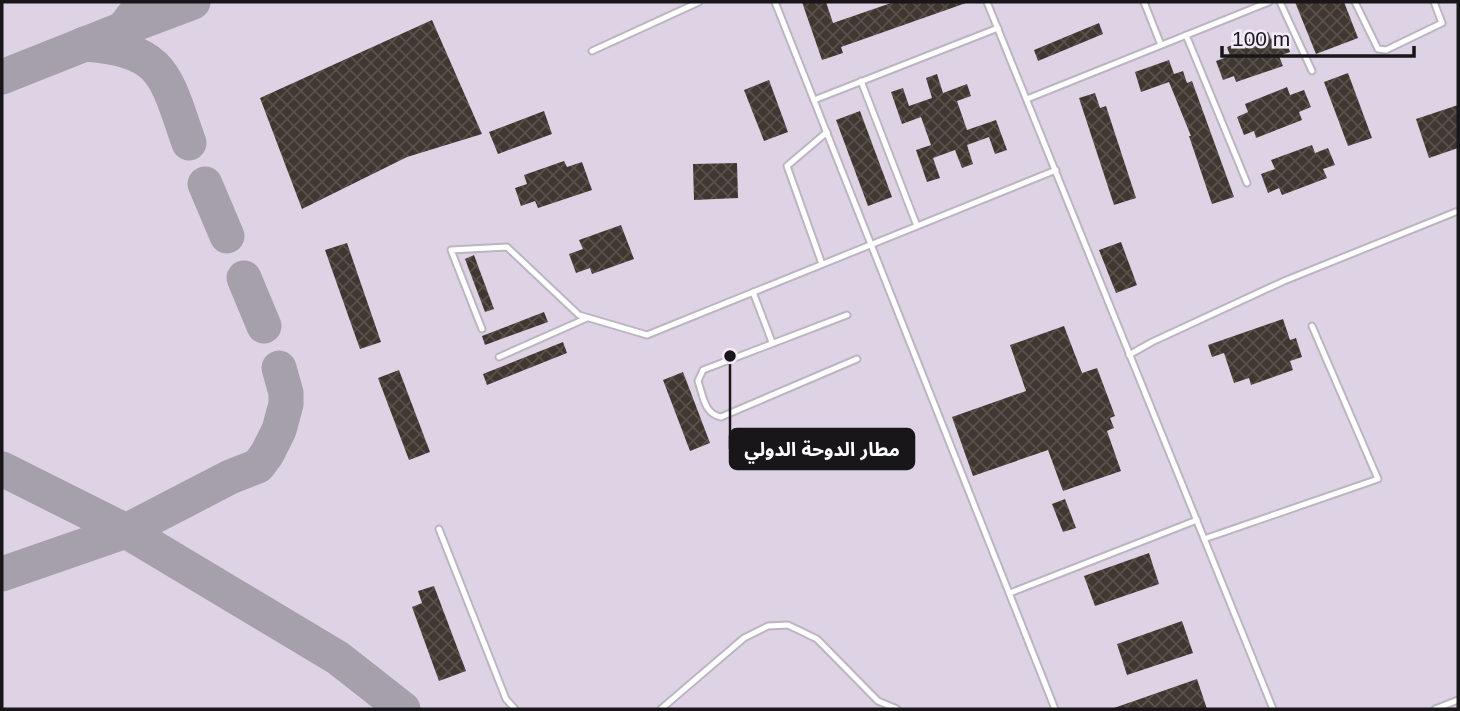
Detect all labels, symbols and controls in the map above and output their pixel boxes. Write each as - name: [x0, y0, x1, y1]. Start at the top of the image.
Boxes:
- scale bar: [1222, 14, 1414, 58]
- text: 100 m: [1232, 27, 1290, 50]
- callout: مطار الدوحة الدولي: [730, 429, 914, 469]
- text: مطار الدوحة الدولي: [744, 439, 900, 464]

